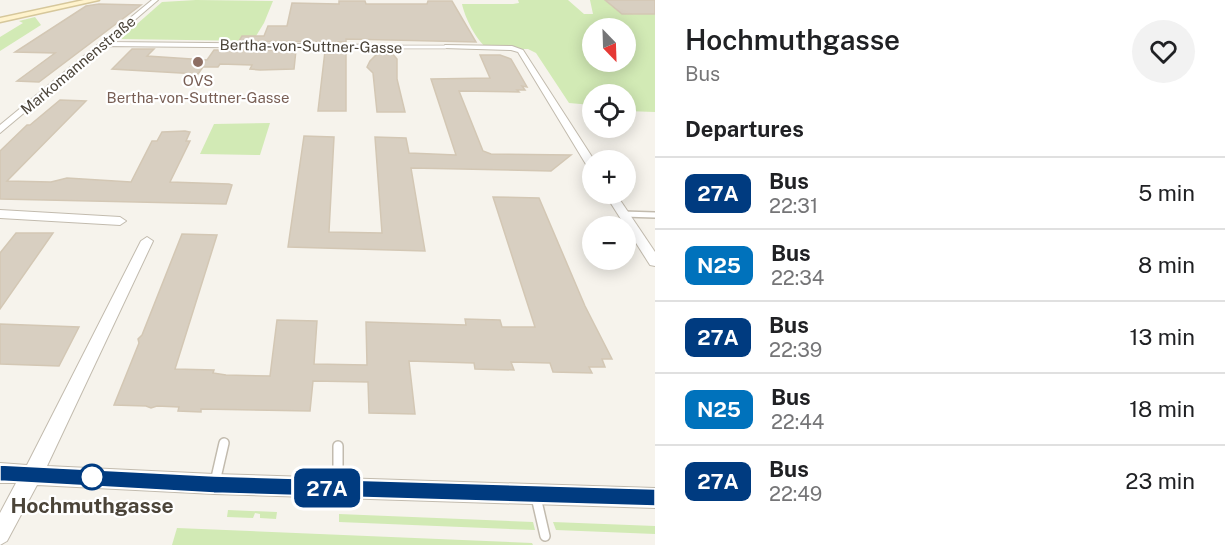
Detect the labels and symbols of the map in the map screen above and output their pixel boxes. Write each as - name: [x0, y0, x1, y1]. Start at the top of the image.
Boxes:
- street label: Markomannenstraße: [17, 12, 139, 118]
- north arrow: [582, 18, 636, 72]
- street label: Bertha-von-Suttner-Gasse: [219, 36, 403, 56]
- marker: OVS Bertha-von-Suttner-Gasse: [191, 55, 205, 69]
- place label: OVS Bertha-von-Suttner-Gasse: [107, 72, 289, 106]
- marker: Hochmuthgasse: [79, 464, 105, 490]
- line badge: 27A: [292, 468, 362, 508]
- place label: Hochmuthgasse: [10, 493, 174, 518]

